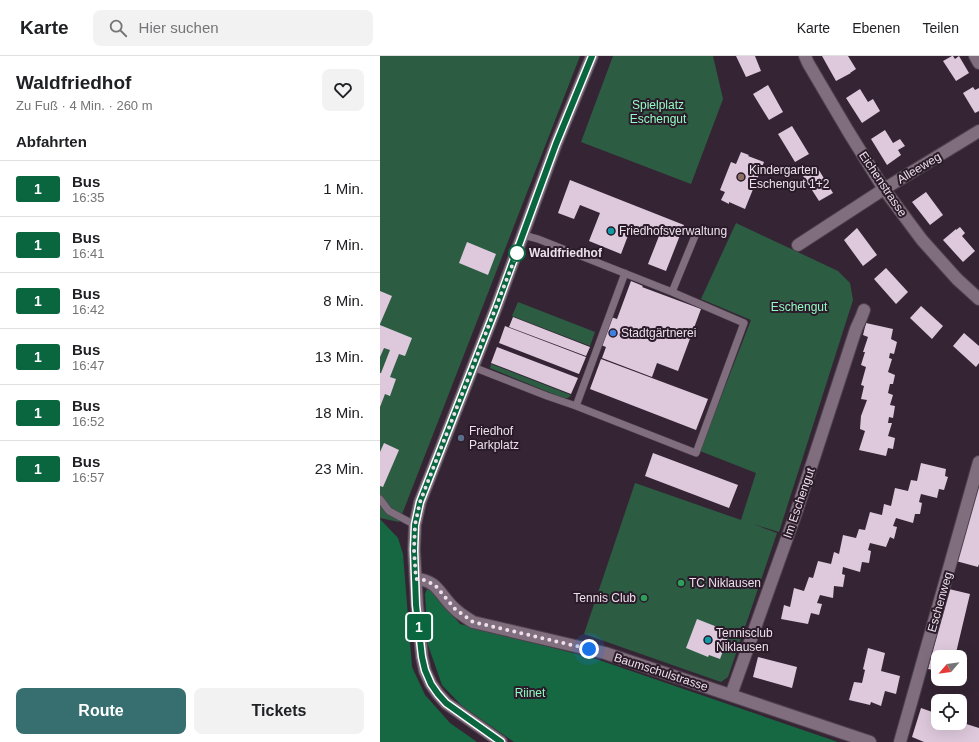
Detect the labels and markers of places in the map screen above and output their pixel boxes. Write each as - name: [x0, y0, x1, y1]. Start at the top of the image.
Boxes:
- place label: Kindergarten Eschengut 1+2: [749, 163, 830, 191]
- marker: Kindergarten Eschengut 1+2: [736, 172, 746, 182]
- place label: Friedhofsverwaltung: [619, 224, 727, 238]
- marker: Friedhofsverwaltung: [606, 226, 616, 236]
- marker: Waldfriedhof: [508, 244, 526, 262]
- place label: Waldfriedhof: [529, 246, 603, 260]
- place label: Stadtgärtnerei: [621, 326, 696, 340]
- marker: Stadtgärtnerei: [608, 328, 618, 338]
- place label: Friedhof Parkplatz: [469, 424, 519, 452]
- marker: Friedhof Parkplatz: [456, 433, 466, 443]
- place label: TC Niklausen: [689, 576, 761, 590]
- marker: TC Niklausen: [676, 578, 686, 588]
- place label: Tennis Club: [573, 591, 636, 605]
- marker: Tennis Club: [639, 593, 649, 603]
- place label: Tennisclub Niklausen: [716, 626, 773, 654]
- marker: Tennisclub Niklausen: [703, 635, 713, 645]

